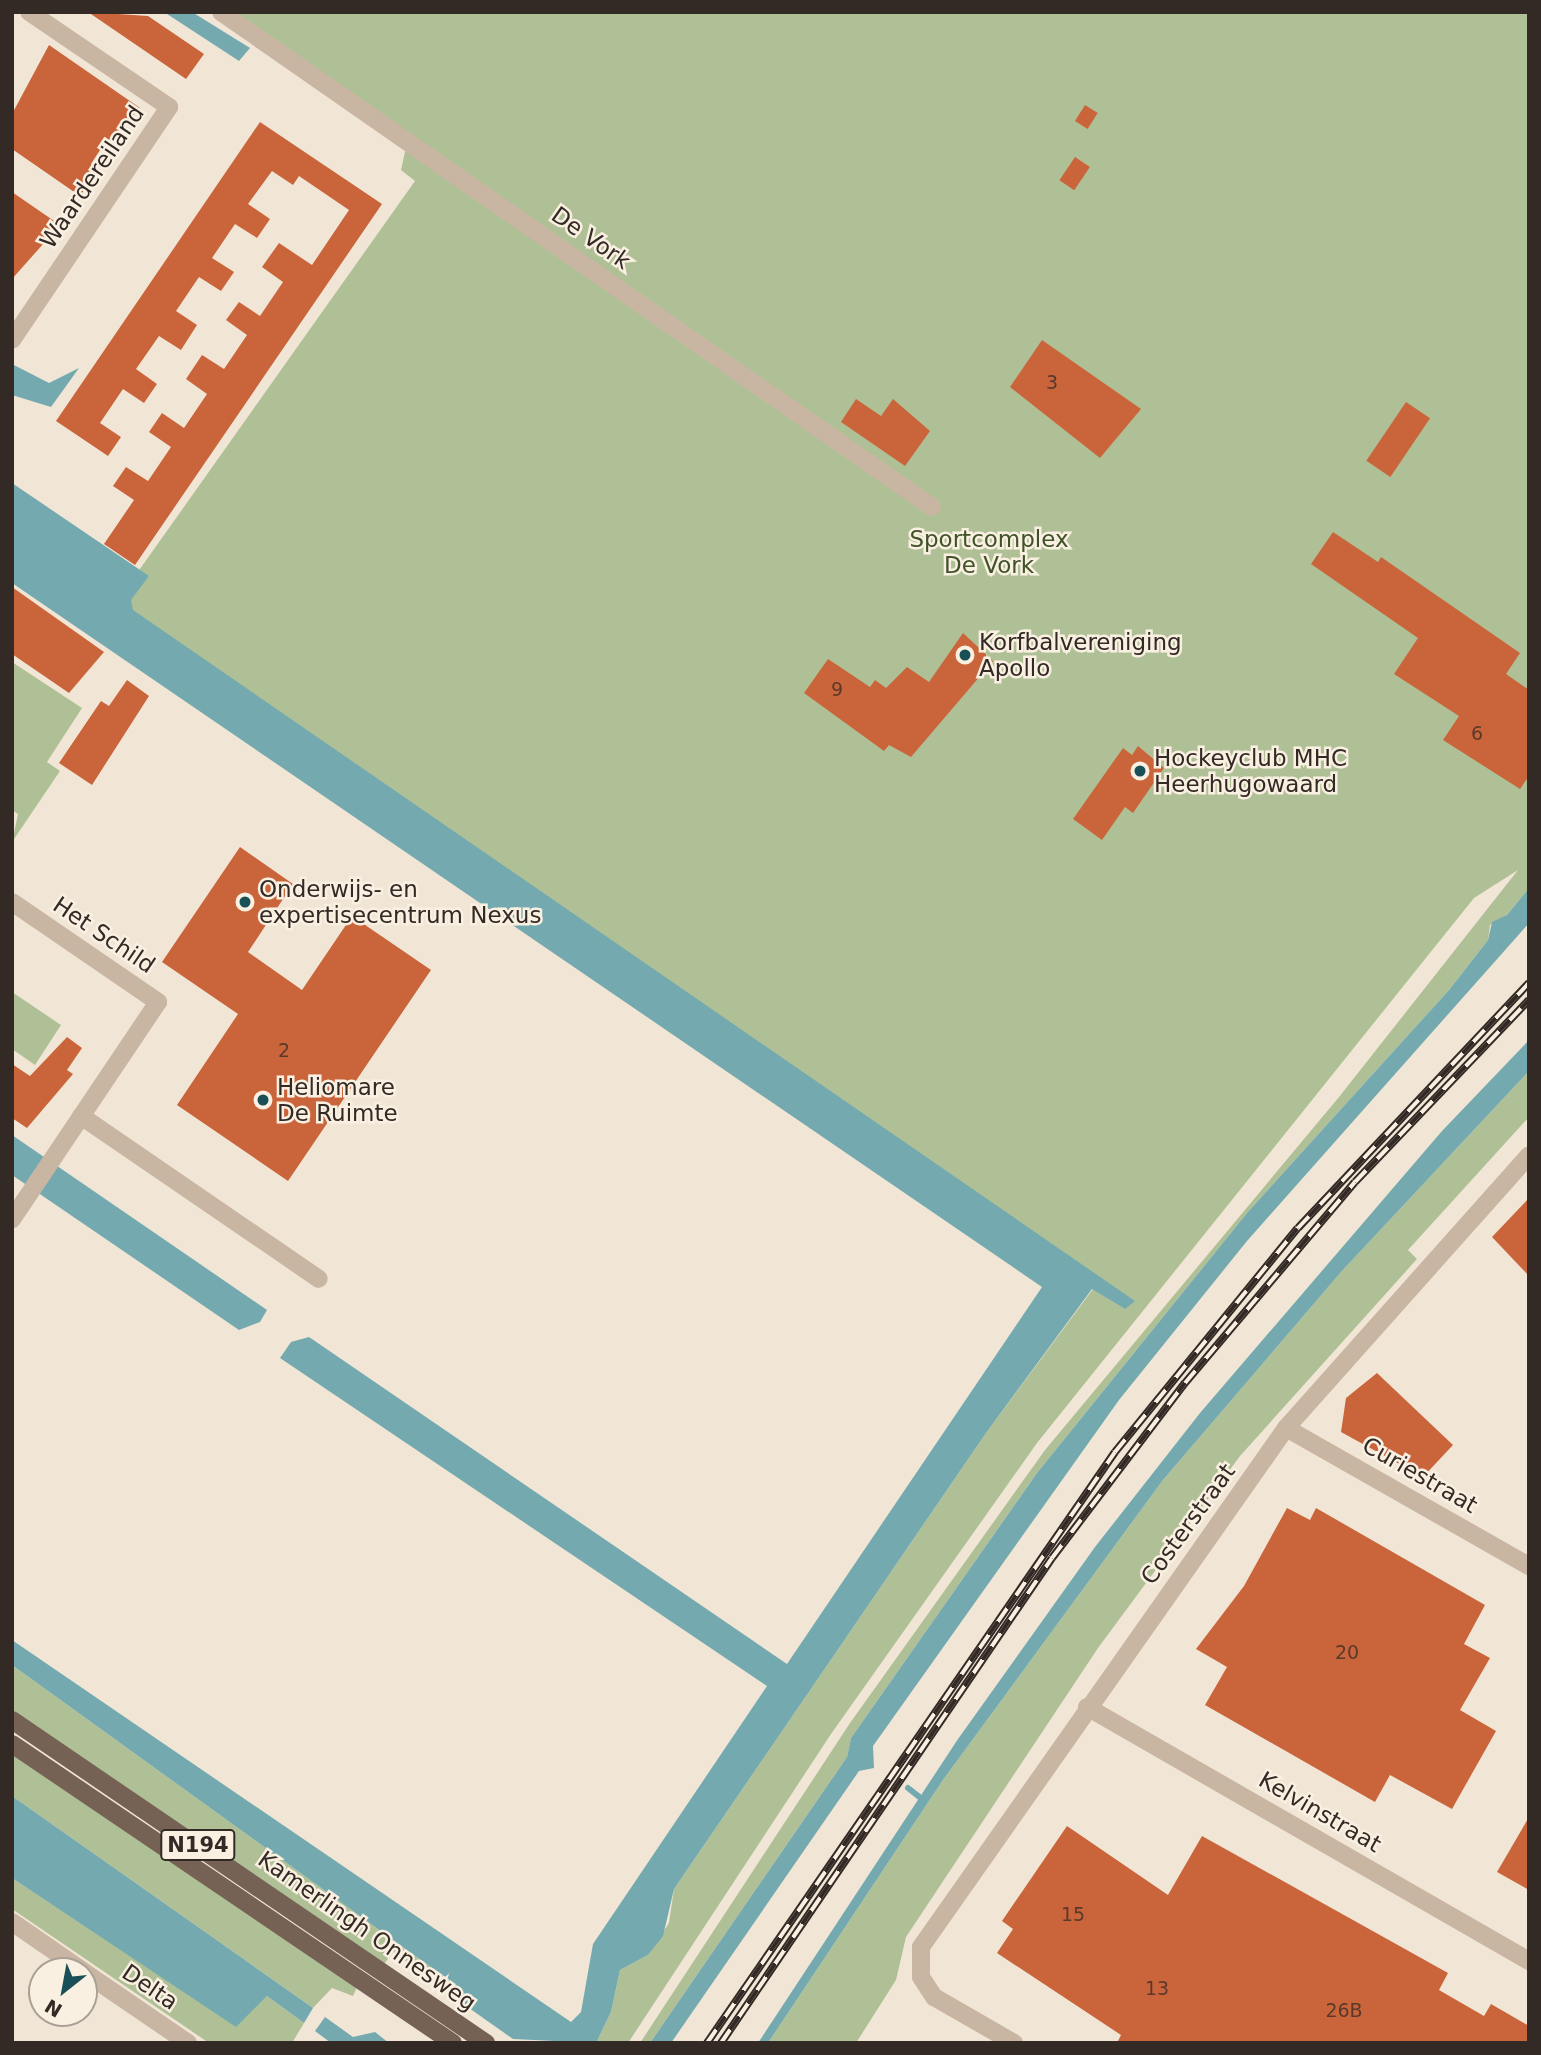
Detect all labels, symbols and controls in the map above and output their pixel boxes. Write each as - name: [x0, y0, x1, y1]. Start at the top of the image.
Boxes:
- street label: Waardereiland: [34, 100, 150, 254]
- street label: De Vork: [546, 201, 636, 275]
- house number: 3: [1046, 372, 1058, 394]
- park label: Sportcomplex De Vork: [909, 525, 1069, 579]
- place label: Korfbalvereniging Apollo: [979, 628, 1182, 682]
- marker: Korfbalvereniging Apollo: [957, 647, 973, 663]
- house number: 9: [831, 679, 843, 701]
- house number: 6: [1471, 723, 1483, 745]
- place label: Hockeyclub MHC Heerhugowaard: [1154, 744, 1347, 798]
- marker: Hockeyclub MHC Heerhugowaard: [1132, 763, 1148, 779]
- place label: Onderwijs- en expertisecentrum Nexus: [259, 875, 541, 929]
- street label: Het Schild: [48, 891, 160, 979]
- marker: Onderwijs- en expertisecentrum Nexus: [237, 894, 253, 910]
- house number: 2: [278, 1040, 290, 1062]
- place label: Heliomare De Ruimte: [277, 1073, 398, 1127]
- marker: Heliomare De Ruimte: [255, 1092, 271, 1108]
- street label: Curiestraat: [1358, 1431, 1482, 1519]
- street label: Costerstraat: [1135, 1458, 1241, 1590]
- house number: 20: [1335, 1642, 1359, 1664]
- street label: Kelvinstraat: [1254, 1766, 1386, 1858]
- road number: N194: [160, 1828, 236, 1862]
- street label: Kamerlingh Onnesweg: [253, 1845, 481, 2017]
- house number: 15: [1061, 1904, 1085, 1926]
- north arrow: [28, 1957, 98, 2027]
- street label: Delta: [117, 1958, 183, 2016]
- house number: 13: [1145, 1978, 1169, 2000]
- text: N: [41, 1995, 66, 2022]
- house number: 26B: [1325, 2000, 1363, 2022]

